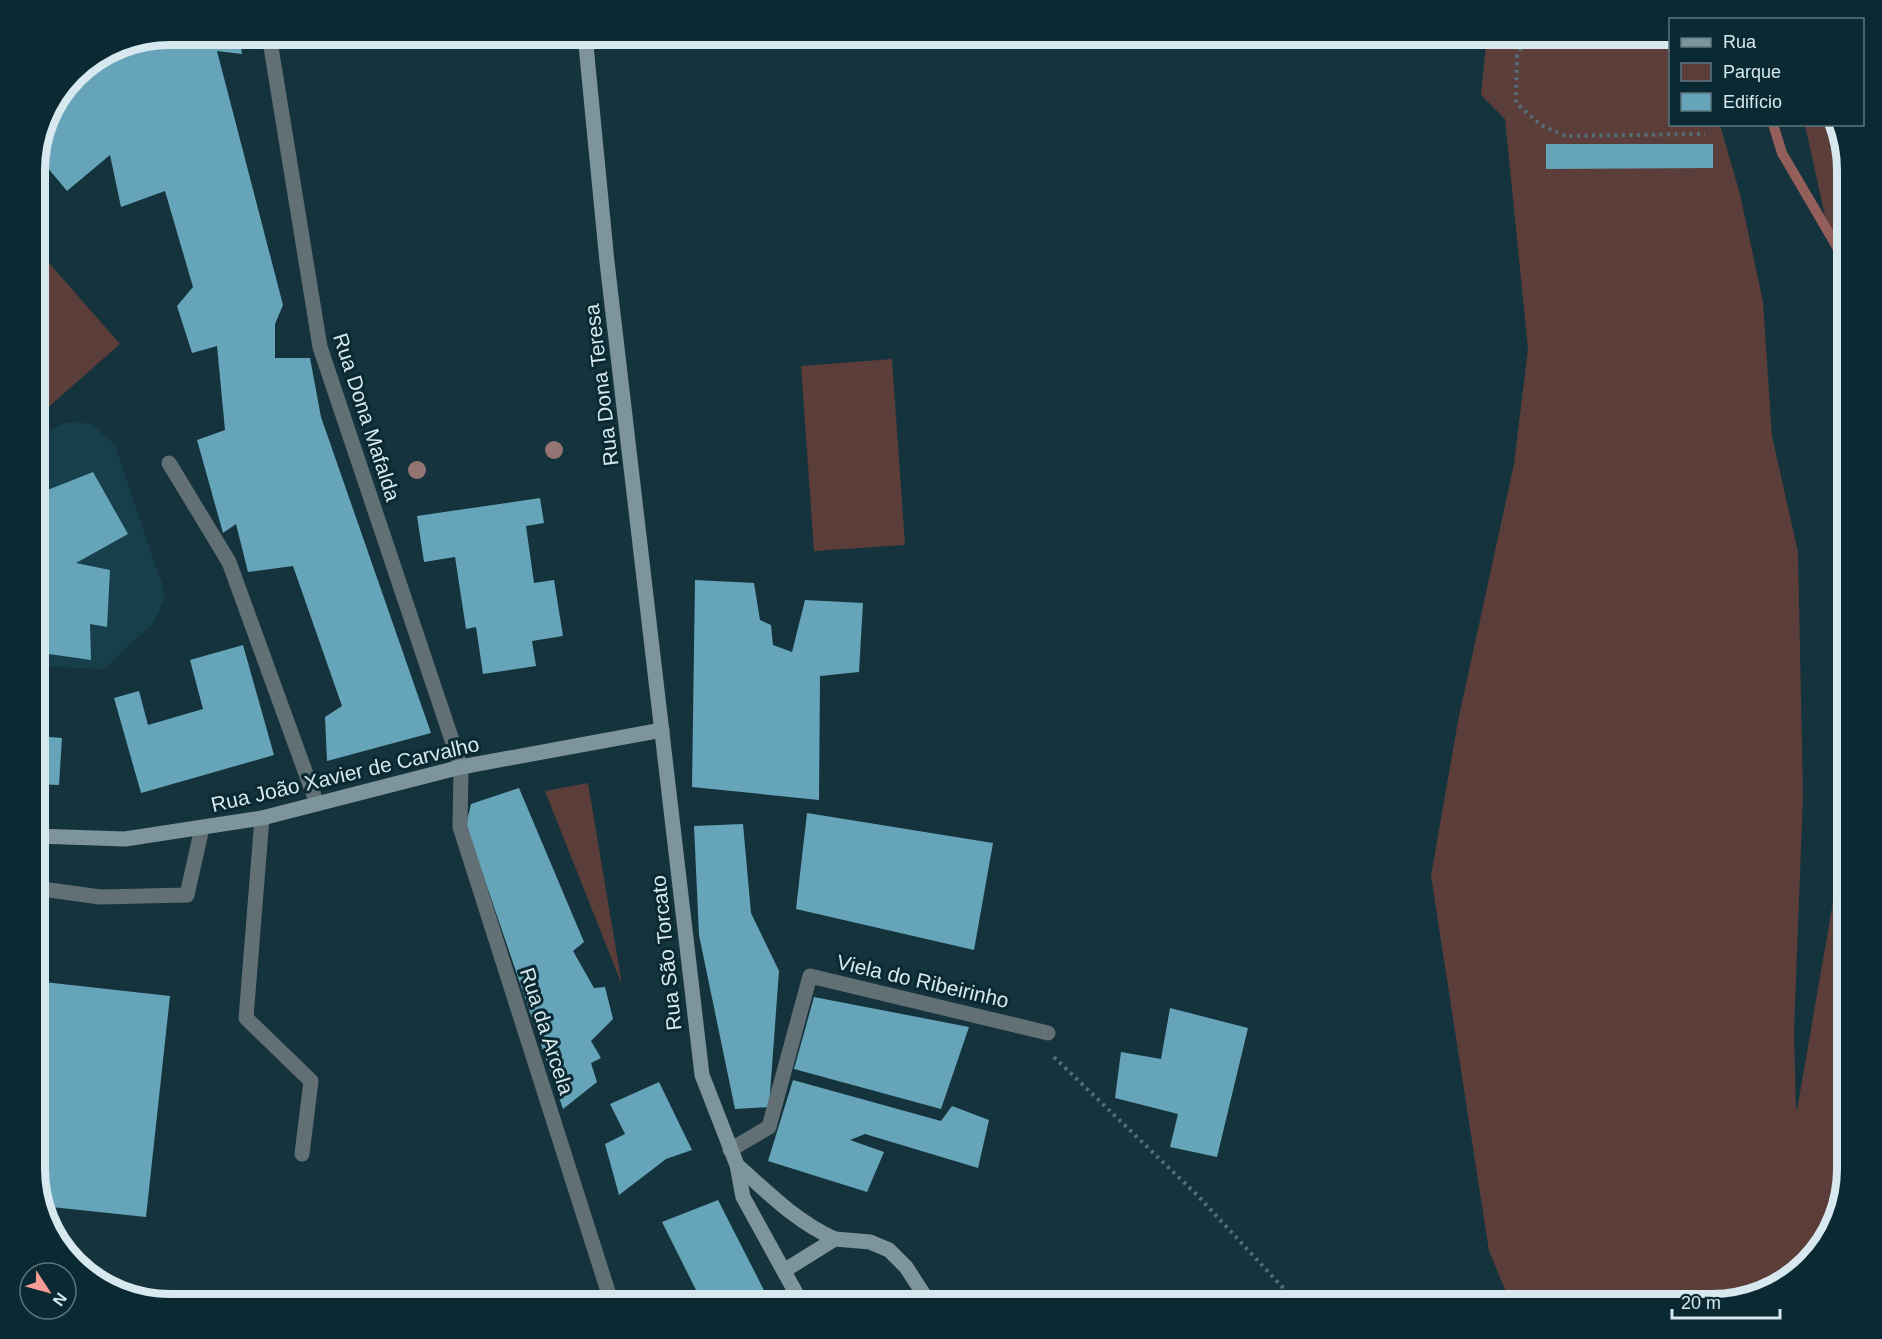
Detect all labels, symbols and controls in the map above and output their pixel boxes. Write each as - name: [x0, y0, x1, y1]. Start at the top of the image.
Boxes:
- legend: [1669, 18, 1864, 126]
- text: Rua: [1723, 32, 1757, 52]
- text: Parque: [1723, 62, 1781, 82]
- text: Edifício: [1723, 92, 1782, 112]
- street label: Rua Dona Teresa: [580, 302, 622, 467]
- street label: Rua Dona Mafalda: [329, 330, 405, 504]
- street label: Rua João Xavier de Carvalho: [209, 732, 481, 816]
- street label: Rua São Torcato: [646, 874, 686, 1032]
- street label: Viela do Ribeirinho: [835, 950, 1011, 1012]
- street label: Rua da Arcela: [516, 965, 578, 1098]
- north arrow: [18, 1261, 78, 1321]
- scale bar: [1672, 1282, 1780, 1320]
- text: N: [49, 1290, 70, 1309]
- text: 20 m: [1681, 1293, 1721, 1313]

